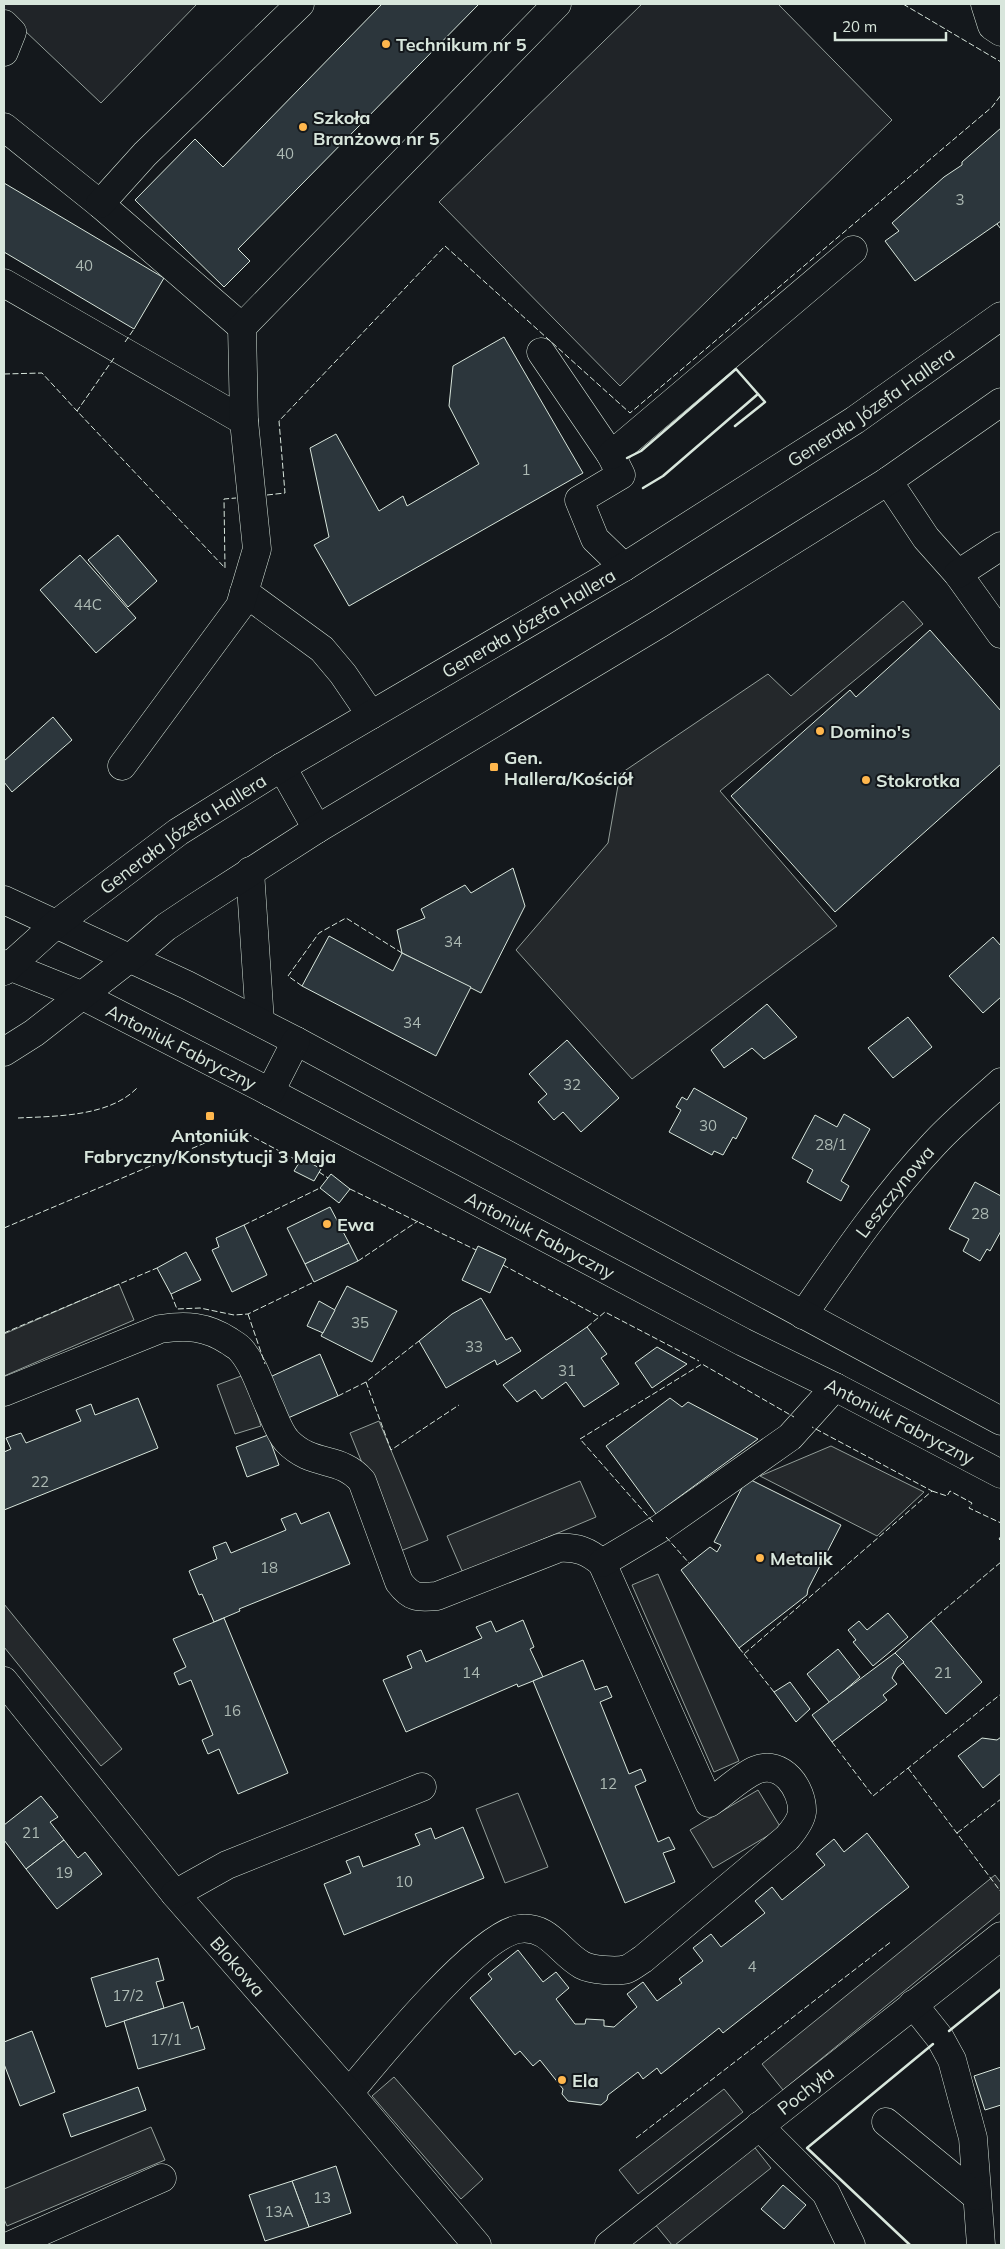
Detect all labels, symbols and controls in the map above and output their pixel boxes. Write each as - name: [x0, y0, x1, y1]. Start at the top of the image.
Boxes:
- scale bar: [835, 10, 946, 42]
- text: 20 m: [842, 17, 877, 36]
- place label: Technikum nr 5: [396, 33, 527, 56]
- marker: Technikum nr 5: [380, 38, 392, 50]
- place label: Szkoła Branżowa nr 5: [313, 106, 440, 150]
- marker: Szkoła Branżowa nr 5: [297, 121, 309, 133]
- house number: 40: [276, 144, 294, 163]
- house number: 3: [955, 190, 965, 209]
- house number: 40: [75, 256, 93, 275]
- street label: Generała Józefa Hallera: [783, 342, 959, 472]
- house number: 1: [521, 460, 531, 479]
- street label: Generała Józefa Hallera: [437, 563, 619, 683]
- house number: 44C: [74, 595, 102, 614]
- place label: Domino's: [830, 720, 910, 743]
- marker: Domino's: [814, 725, 826, 737]
- place label: Gen. Hallera/Kościół: [504, 746, 634, 790]
- marker: Gen. Hallera/Kościół: [488, 761, 500, 773]
- street label: Generała Józefa Hallera: [95, 768, 270, 899]
- place label: Stokrotka: [876, 769, 960, 792]
- marker: Stokrotka: [860, 774, 872, 786]
- house number: 34: [444, 932, 462, 951]
- street label: Antoniuk Fabryczny: [103, 999, 261, 1095]
- house number: 34: [403, 1013, 421, 1032]
- house number: 32: [563, 1075, 581, 1094]
- marker: Antoniuk Fabryczny/Konstytucji 3 Maja: [204, 1110, 216, 1122]
- house number: 30: [699, 1116, 717, 1135]
- place label: Antoniuk Fabryczny/Konstytucji 3 Maja: [84, 1124, 336, 1168]
- house number: 28/1: [815, 1135, 847, 1154]
- street label: Leszczynowa: [850, 1140, 939, 1242]
- street label: Antoniuk Fabryczny: [462, 1186, 619, 1284]
- house number: 28: [971, 1204, 989, 1223]
- place label: Ewa: [337, 1213, 374, 1236]
- marker: Ewa: [321, 1218, 333, 1230]
- house number: 35: [351, 1313, 369, 1332]
- house number: 33: [465, 1337, 483, 1356]
- house number: 31: [558, 1361, 576, 1380]
- street label: Antoniuk Fabryczny: [821, 1372, 979, 1470]
- house number: 22: [31, 1472, 49, 1491]
- place label: Metalik: [770, 1547, 834, 1570]
- marker: Metalik: [754, 1552, 766, 1564]
- house number: 18: [260, 1558, 278, 1577]
- house number: 14: [462, 1663, 480, 1682]
- house number: 21: [934, 1663, 952, 1682]
- house number: 16: [223, 1701, 241, 1720]
- house number: 12: [599, 1774, 617, 1793]
- house number: 21: [22, 1823, 40, 1842]
- house number: 19: [55, 1863, 73, 1882]
- house number: 10: [395, 1872, 413, 1891]
- street label: Blokowa: [206, 1931, 271, 2001]
- house number: 4: [747, 1957, 757, 1976]
- house number: 17/2: [112, 1986, 144, 2005]
- house number: 17/1: [150, 2030, 182, 2049]
- street label: Pochyła: [772, 2061, 838, 2120]
- place label: Ela: [572, 2069, 599, 2092]
- marker: Ela: [556, 2074, 568, 2086]
- house number: 13: [313, 2188, 331, 2207]
- house number: 13A: [264, 2202, 294, 2221]

